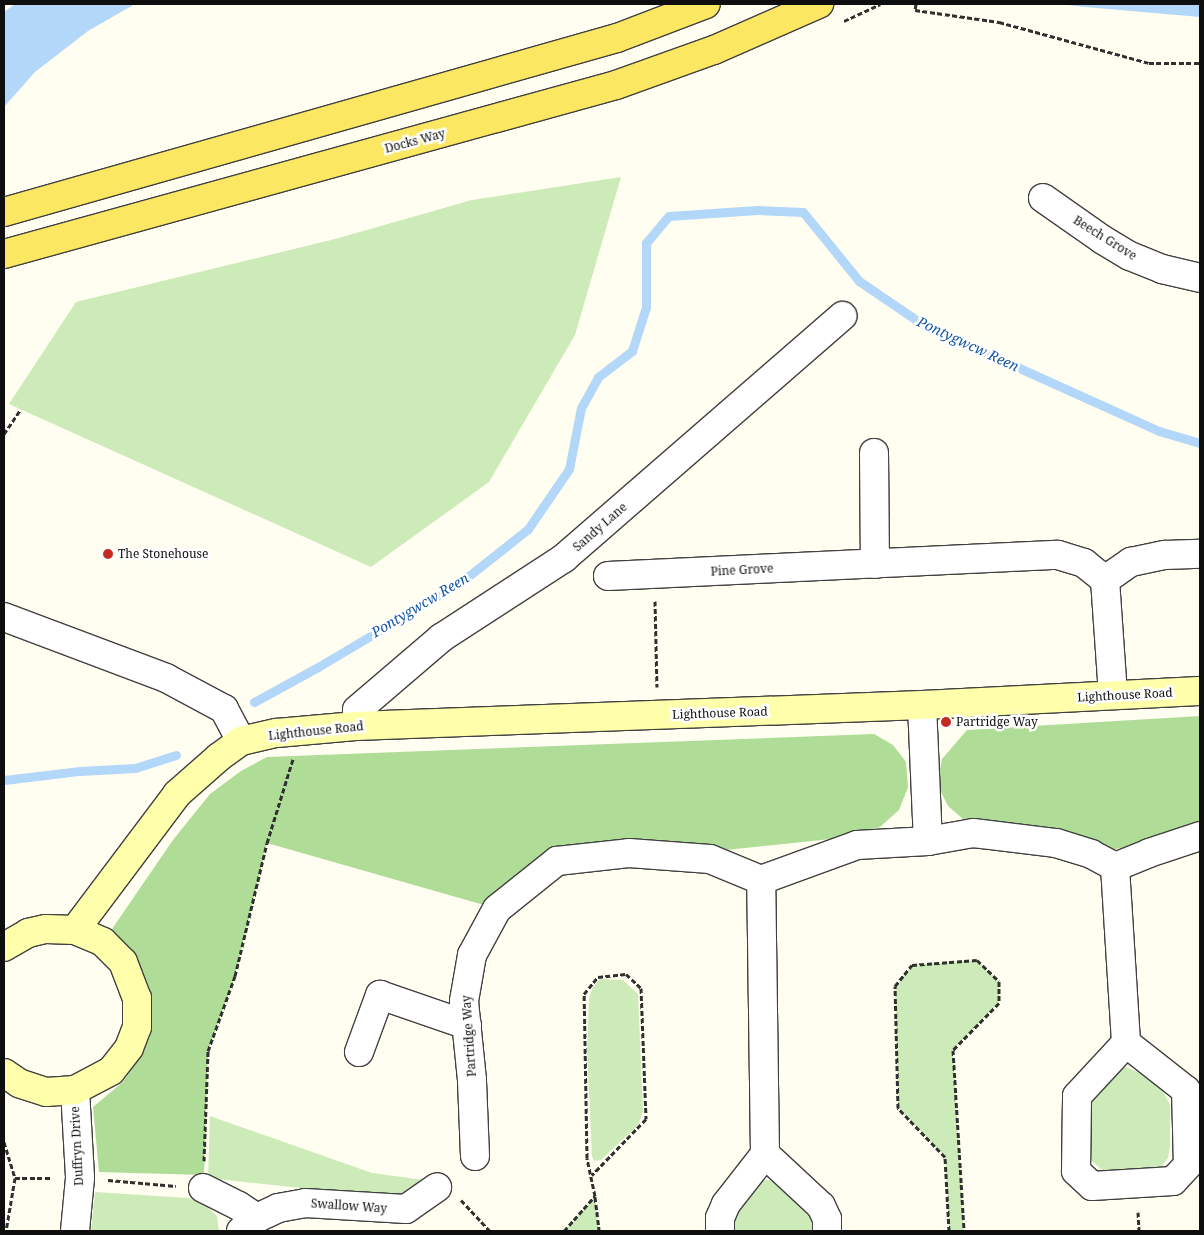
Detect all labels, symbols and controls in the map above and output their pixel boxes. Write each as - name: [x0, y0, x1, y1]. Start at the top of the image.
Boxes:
- street label: Docks Way: [383, 126, 447, 156]
- street label: Beech Grove: [1071, 213, 1139, 263]
- water label: Pontygwcw Reen: [914, 313, 1022, 375]
- street label: Sandy Lane: [570, 500, 630, 554]
- place label: The Stonehouse: [118, 547, 208, 561]
- marker: The Stonehouse: [102, 548, 114, 560]
- street label: Pine Grove: [710, 561, 774, 579]
- water label: Pontygwcw Reen: [368, 569, 472, 641]
- street label: Lighthouse Road: [1077, 685, 1173, 705]
- street label: Lighthouse Road: [672, 704, 768, 722]
- place label: Partridge Way: [956, 715, 1038, 729]
- marker: Partridge Way: [940, 716, 952, 728]
- street label: Lighthouse Road: [268, 719, 364, 743]
- street label: Partridge Way: [459, 995, 479, 1077]
- street label: Duffryn Drive: [68, 1106, 86, 1186]
- street label: Swallow Way: [310, 1196, 388, 1216]

